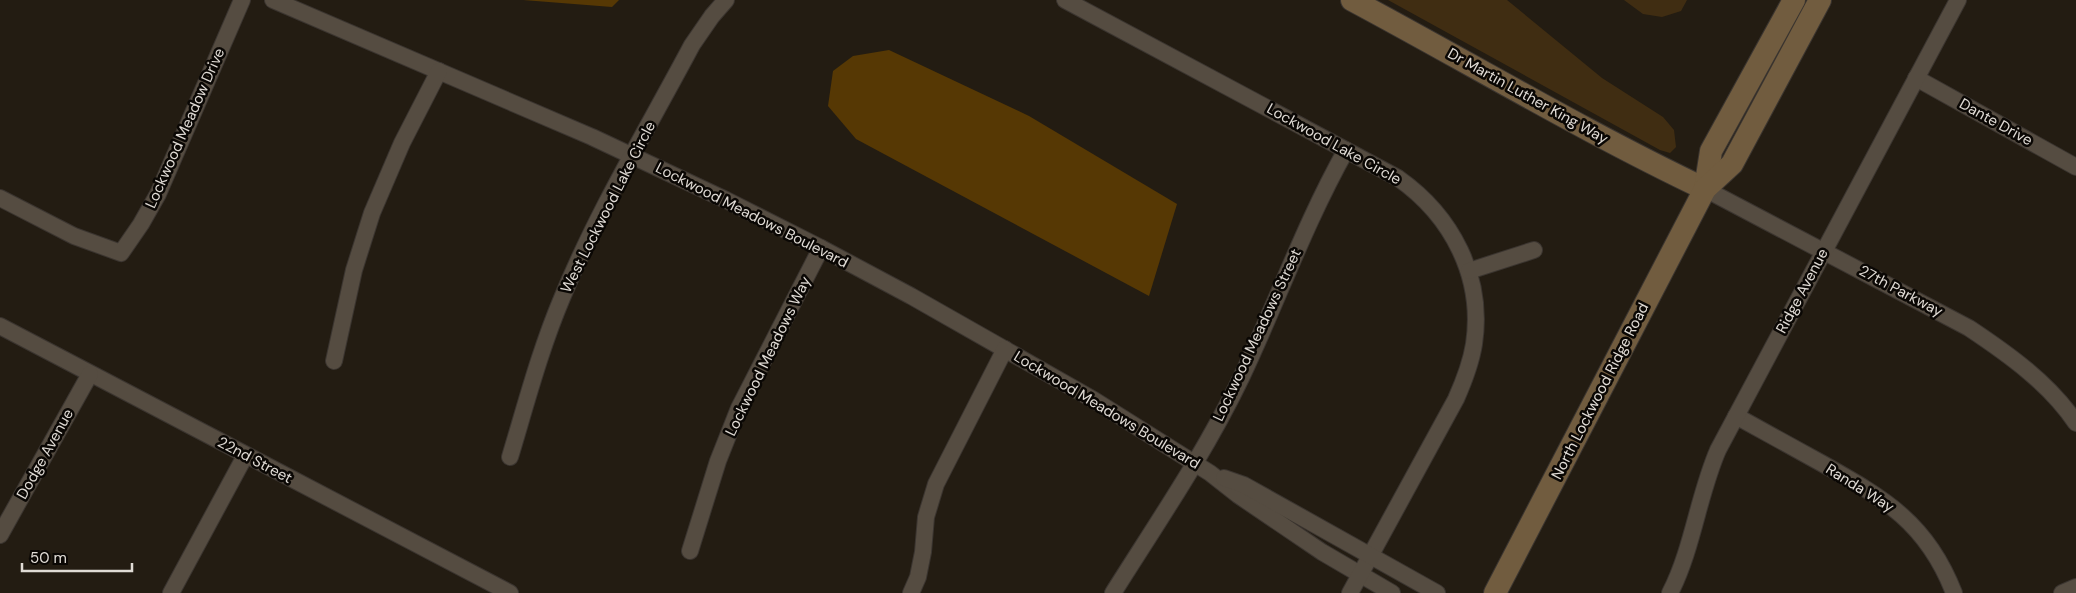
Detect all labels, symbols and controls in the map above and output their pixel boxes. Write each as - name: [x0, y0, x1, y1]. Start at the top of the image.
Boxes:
- street label: Dr Martin Luther King Way: [1444, 43, 1612, 149]
- street label: Lockwood Meadow Drive: [141, 45, 229, 211]
- street label: Dante Drive: [1956, 94, 2036, 150]
- street label: Lockwood Lake Circle: [1263, 99, 1405, 189]
- street label: West Lockwood Lake Circle: [556, 118, 660, 296]
- street label: Lockwood Meadows Boulevard: [652, 158, 852, 272]
- street label: Ridge Avenue: [1771, 245, 1833, 337]
- street label: Lockwood Meadows Street: [1208, 246, 1306, 424]
- street label: 27th Parkway: [1856, 261, 1947, 322]
- street label: Lockwood Meadows Way: [721, 272, 816, 439]
- street label: North Lockwood Ridge Road: [1547, 299, 1653, 483]
- street label: Lockwood Meadows Boulevard: [1010, 346, 1204, 474]
- street label: Dodge Avenue: [12, 405, 78, 503]
- street label: 22nd Street: [214, 432, 296, 488]
- street label: Randa Way: [1822, 459, 1899, 517]
- scale bar: [22, 540, 132, 572]
- text: 50 m: [30, 548, 67, 568]

